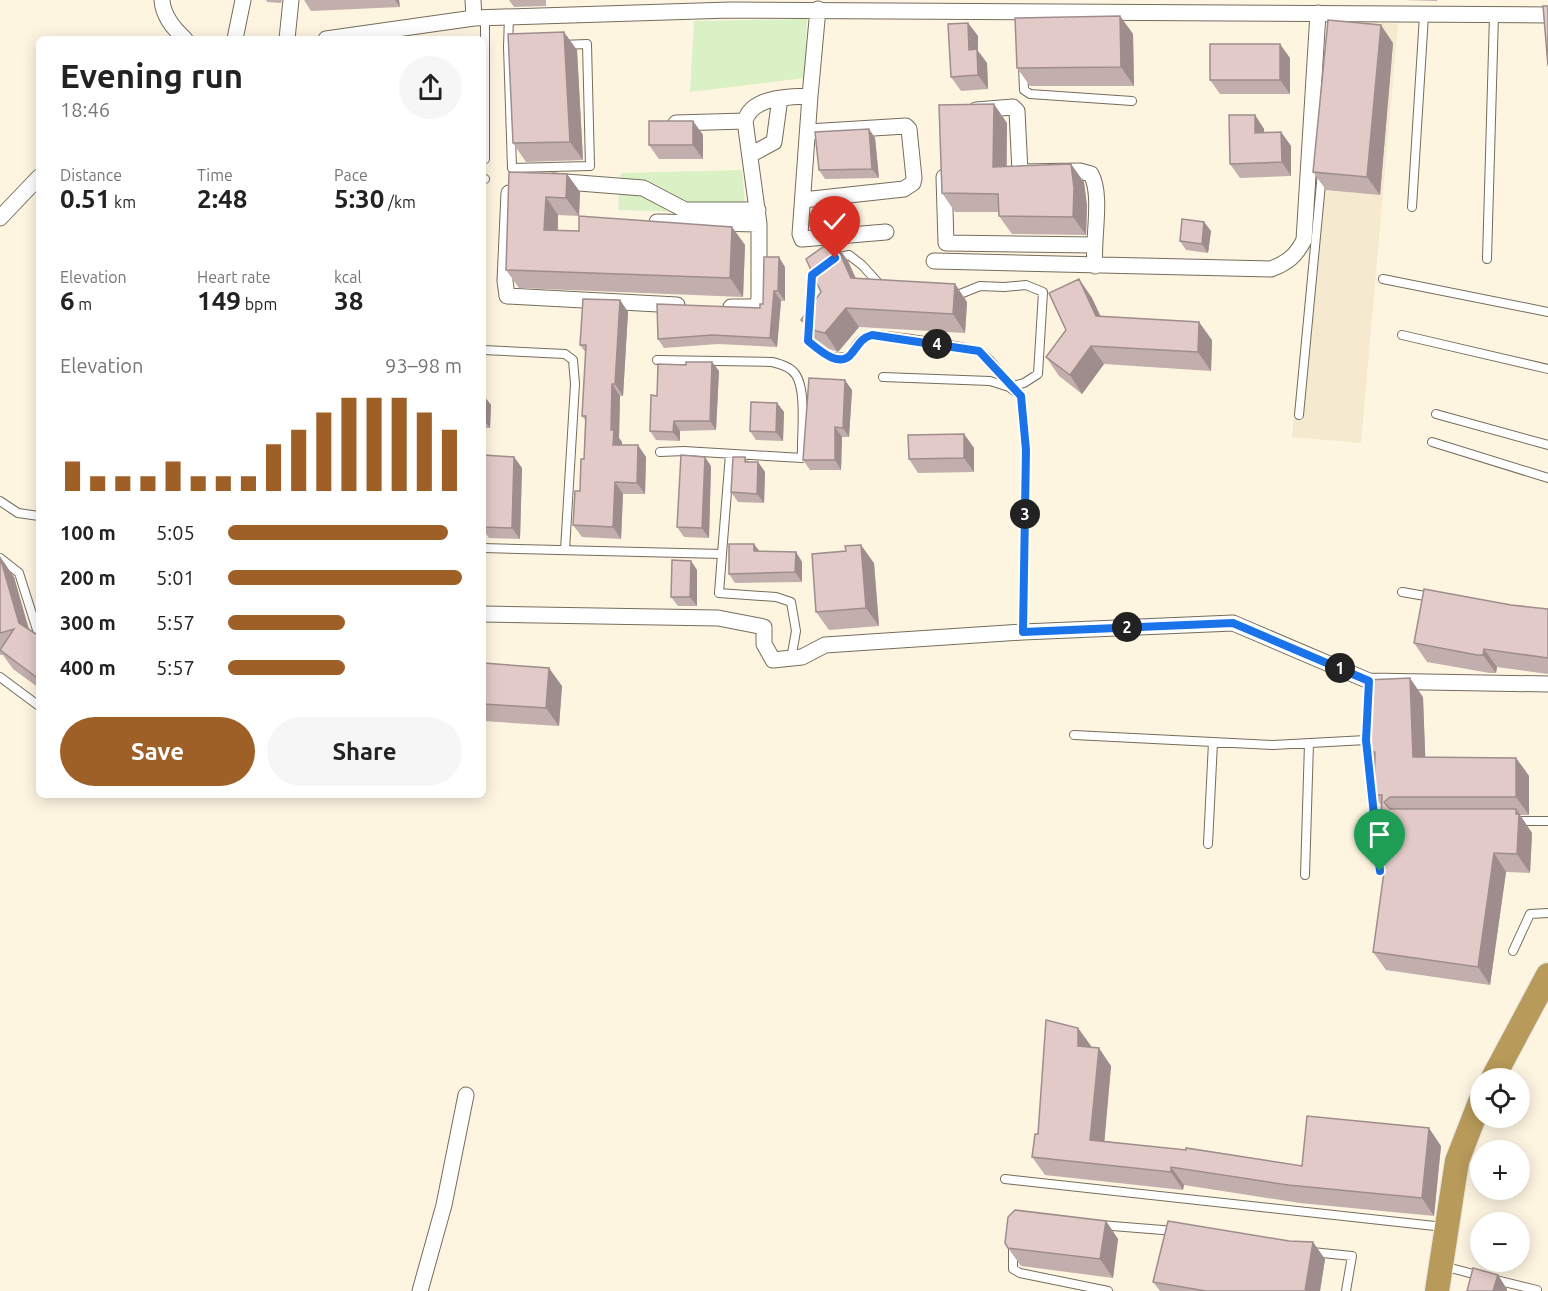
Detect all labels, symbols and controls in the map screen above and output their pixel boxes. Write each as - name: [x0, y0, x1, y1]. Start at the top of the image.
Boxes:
- button: share: [399, 56, 462, 119]
- text: Evening run: [60, 57, 243, 94]
- text: 18:46: [60, 98, 110, 121]
- text: Distance: [60, 166, 122, 184]
- text: Time: [197, 166, 233, 184]
- text: Pace: [334, 166, 368, 184]
- text: 0.51: [60, 184, 110, 213]
- text: 2:48: [197, 184, 247, 213]
- text: 5:30: [334, 184, 384, 213]
- text: km: [110, 193, 136, 211]
- text: /km: [384, 193, 416, 211]
- pin: [809, 196, 860, 258]
- icon: check: [818, 205, 851, 238]
- text: Elevation: [60, 268, 127, 286]
- text: Heart rate: [197, 268, 271, 286]
- text: kcal: [334, 268, 362, 286]
- text: 6: [60, 286, 75, 315]
- text: 149: [197, 286, 241, 315]
- text: 38: [334, 286, 363, 315]
- text: m: [75, 295, 92, 313]
- text: bpm: [241, 295, 277, 313]
- pin: 4: [922, 329, 952, 359]
- text: 4: [932, 335, 942, 353]
- text: Elevation: [60, 354, 143, 377]
- text: 93–98 m: [385, 354, 462, 377]
- pin: 3: [1010, 499, 1040, 529]
- text: 3: [1020, 505, 1030, 523]
- text: 100 m: [60, 521, 116, 544]
- text: 5:05: [156, 521, 195, 544]
- text: 200 m: [60, 566, 116, 589]
- text: 5:01: [156, 566, 195, 589]
- text: 300 m: [60, 611, 116, 634]
- text: 5:57: [156, 611, 195, 634]
- pin: 2: [1112, 612, 1142, 642]
- text: 2: [1122, 618, 1132, 636]
- pin: 1: [1325, 653, 1355, 683]
- text: 400 m: [60, 656, 116, 679]
- text: 5:57: [156, 656, 195, 679]
- text: 1: [1335, 659, 1345, 677]
- button: Save: [60, 717, 255, 786]
- button: Share: [267, 717, 462, 786]
- pin: [1354, 809, 1405, 871]
- icon: arrive: [1363, 818, 1396, 851]
- map controls: [1470, 1068, 1530, 1272]
- button: locate: [1470, 1068, 1530, 1128]
- button: +: [1470, 1140, 1530, 1200]
- button: −: [1470, 1212, 1530, 1272]

